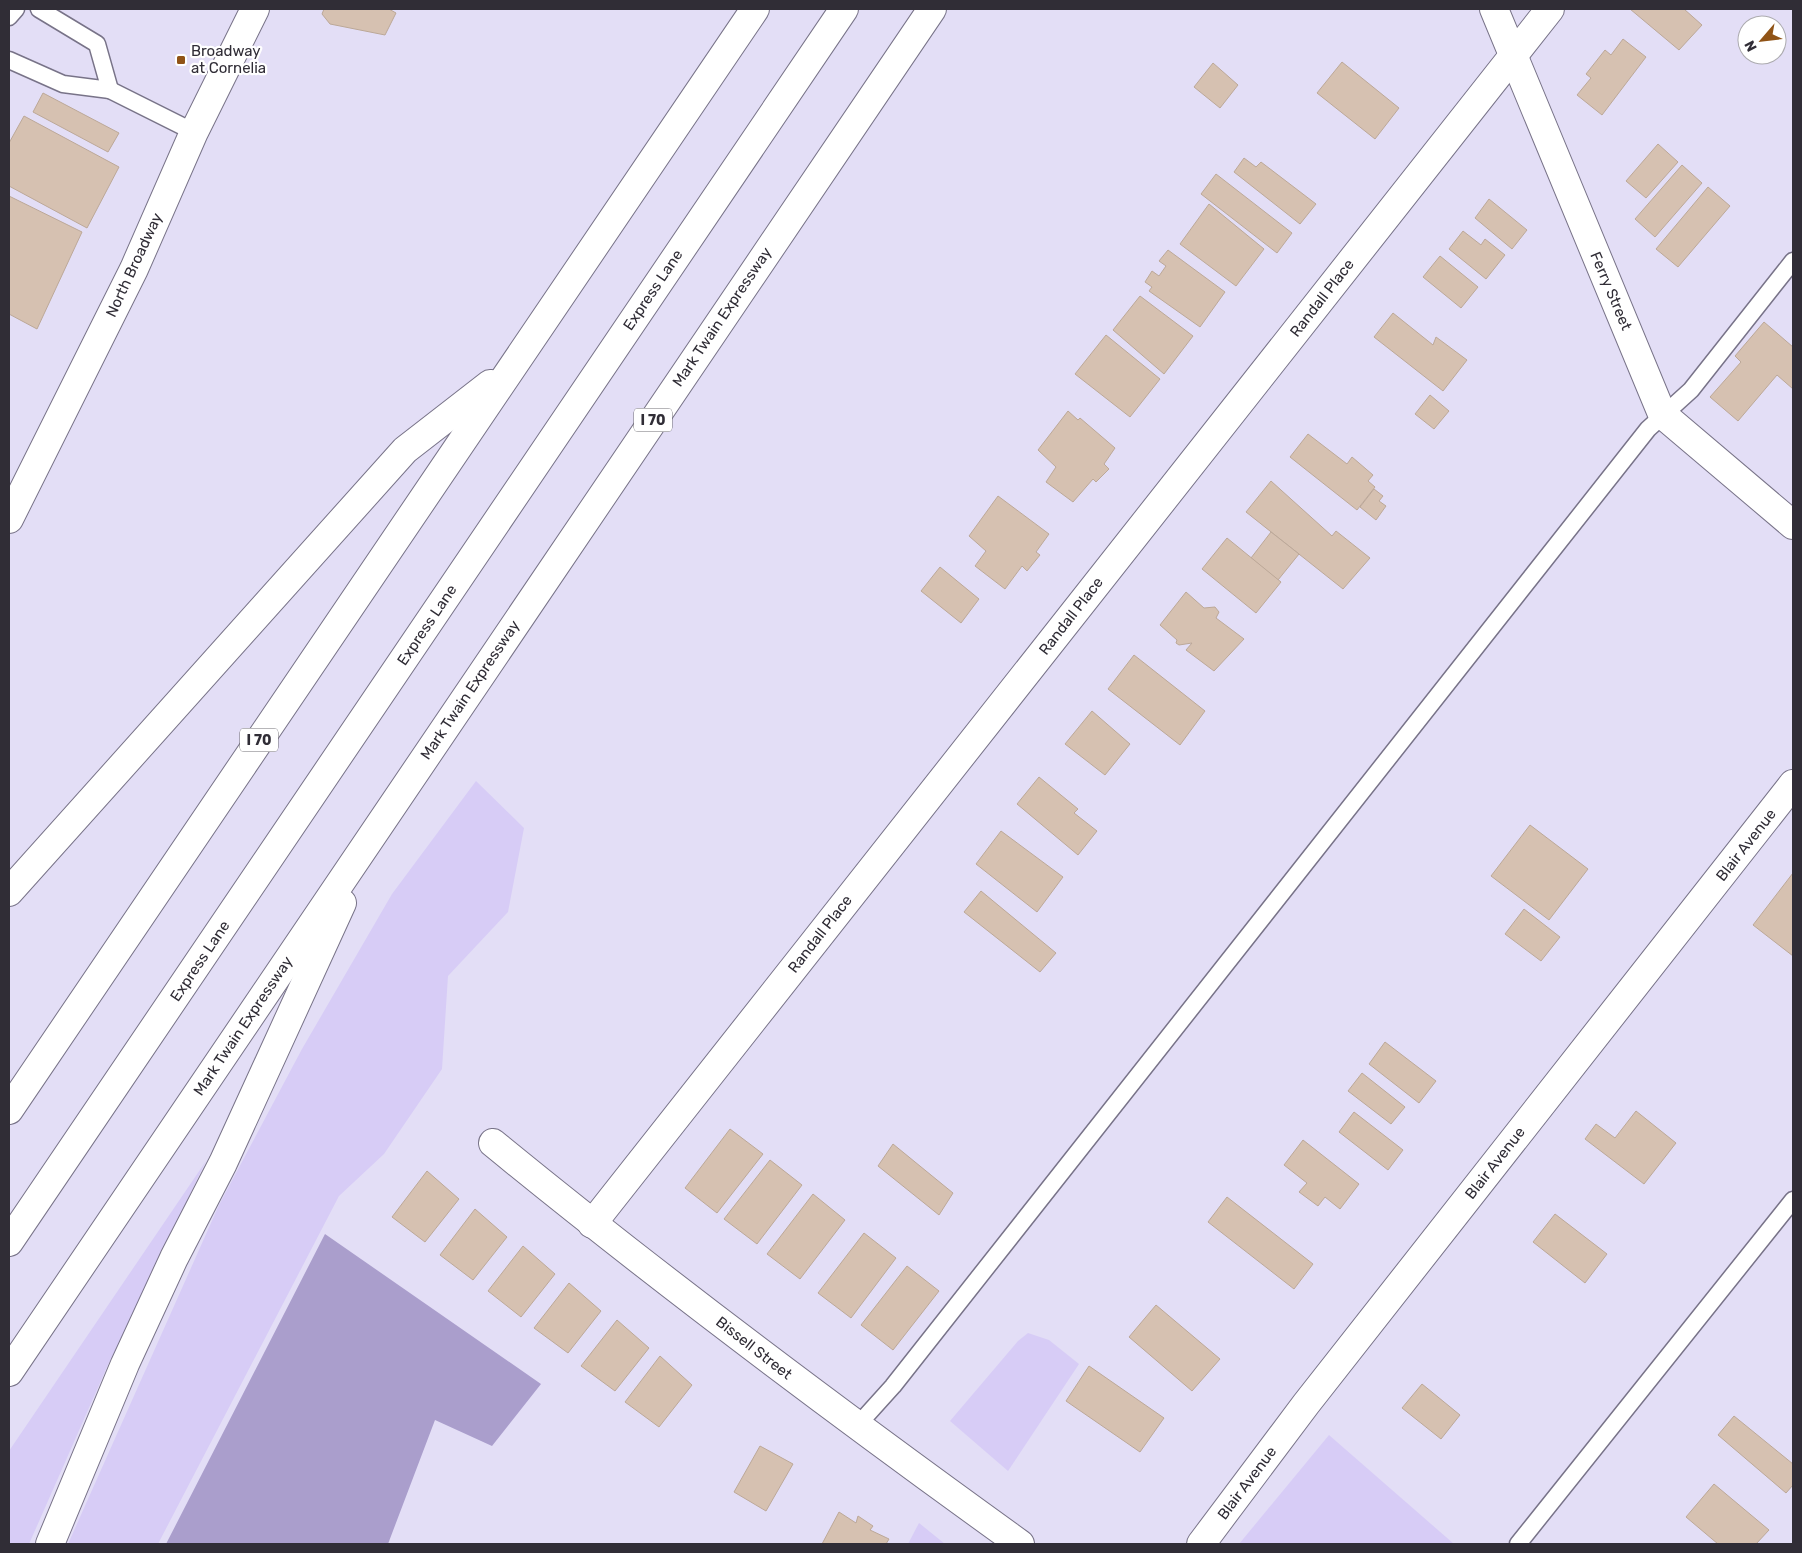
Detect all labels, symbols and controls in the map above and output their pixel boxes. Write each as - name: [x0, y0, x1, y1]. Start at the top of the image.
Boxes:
- north arrow: [1737, 15, 1787, 65]
- text: N: [1741, 37, 1761, 54]
- place label: Broadway at Cornelia: [191, 42, 266, 77]
- marker: Broadway at Cornelia: [175, 54, 187, 66]
- street label: North Broadway: [102, 210, 166, 320]
- street label: Mark Twain Expressway: [669, 244, 775, 390]
- street label: Express Lane: [619, 246, 687, 334]
- street label: Ferry Street: [1586, 249, 1636, 333]
- street label: Randall Place: [1286, 256, 1358, 340]
- road number: I 70: [634, 408, 672, 432]
- street label: Randall Place: [1035, 574, 1107, 658]
- street label: Express Lane: [393, 581, 461, 669]
- street label: Mark Twain Expressway: [417, 617, 523, 763]
- road number: I 70: [240, 728, 278, 752]
- street label: Blair Avenue: [1712, 805, 1780, 885]
- street label: Randall Place: [784, 892, 856, 976]
- street label: Express Lane: [166, 917, 234, 1005]
- street label: Mark Twain Expressway: [190, 953, 296, 1099]
- street label: Blair Avenue: [1461, 1123, 1529, 1203]
- street label: Bissell Street: [712, 1313, 796, 1383]
- street label: Blair Avenue: [1214, 1443, 1280, 1523]

